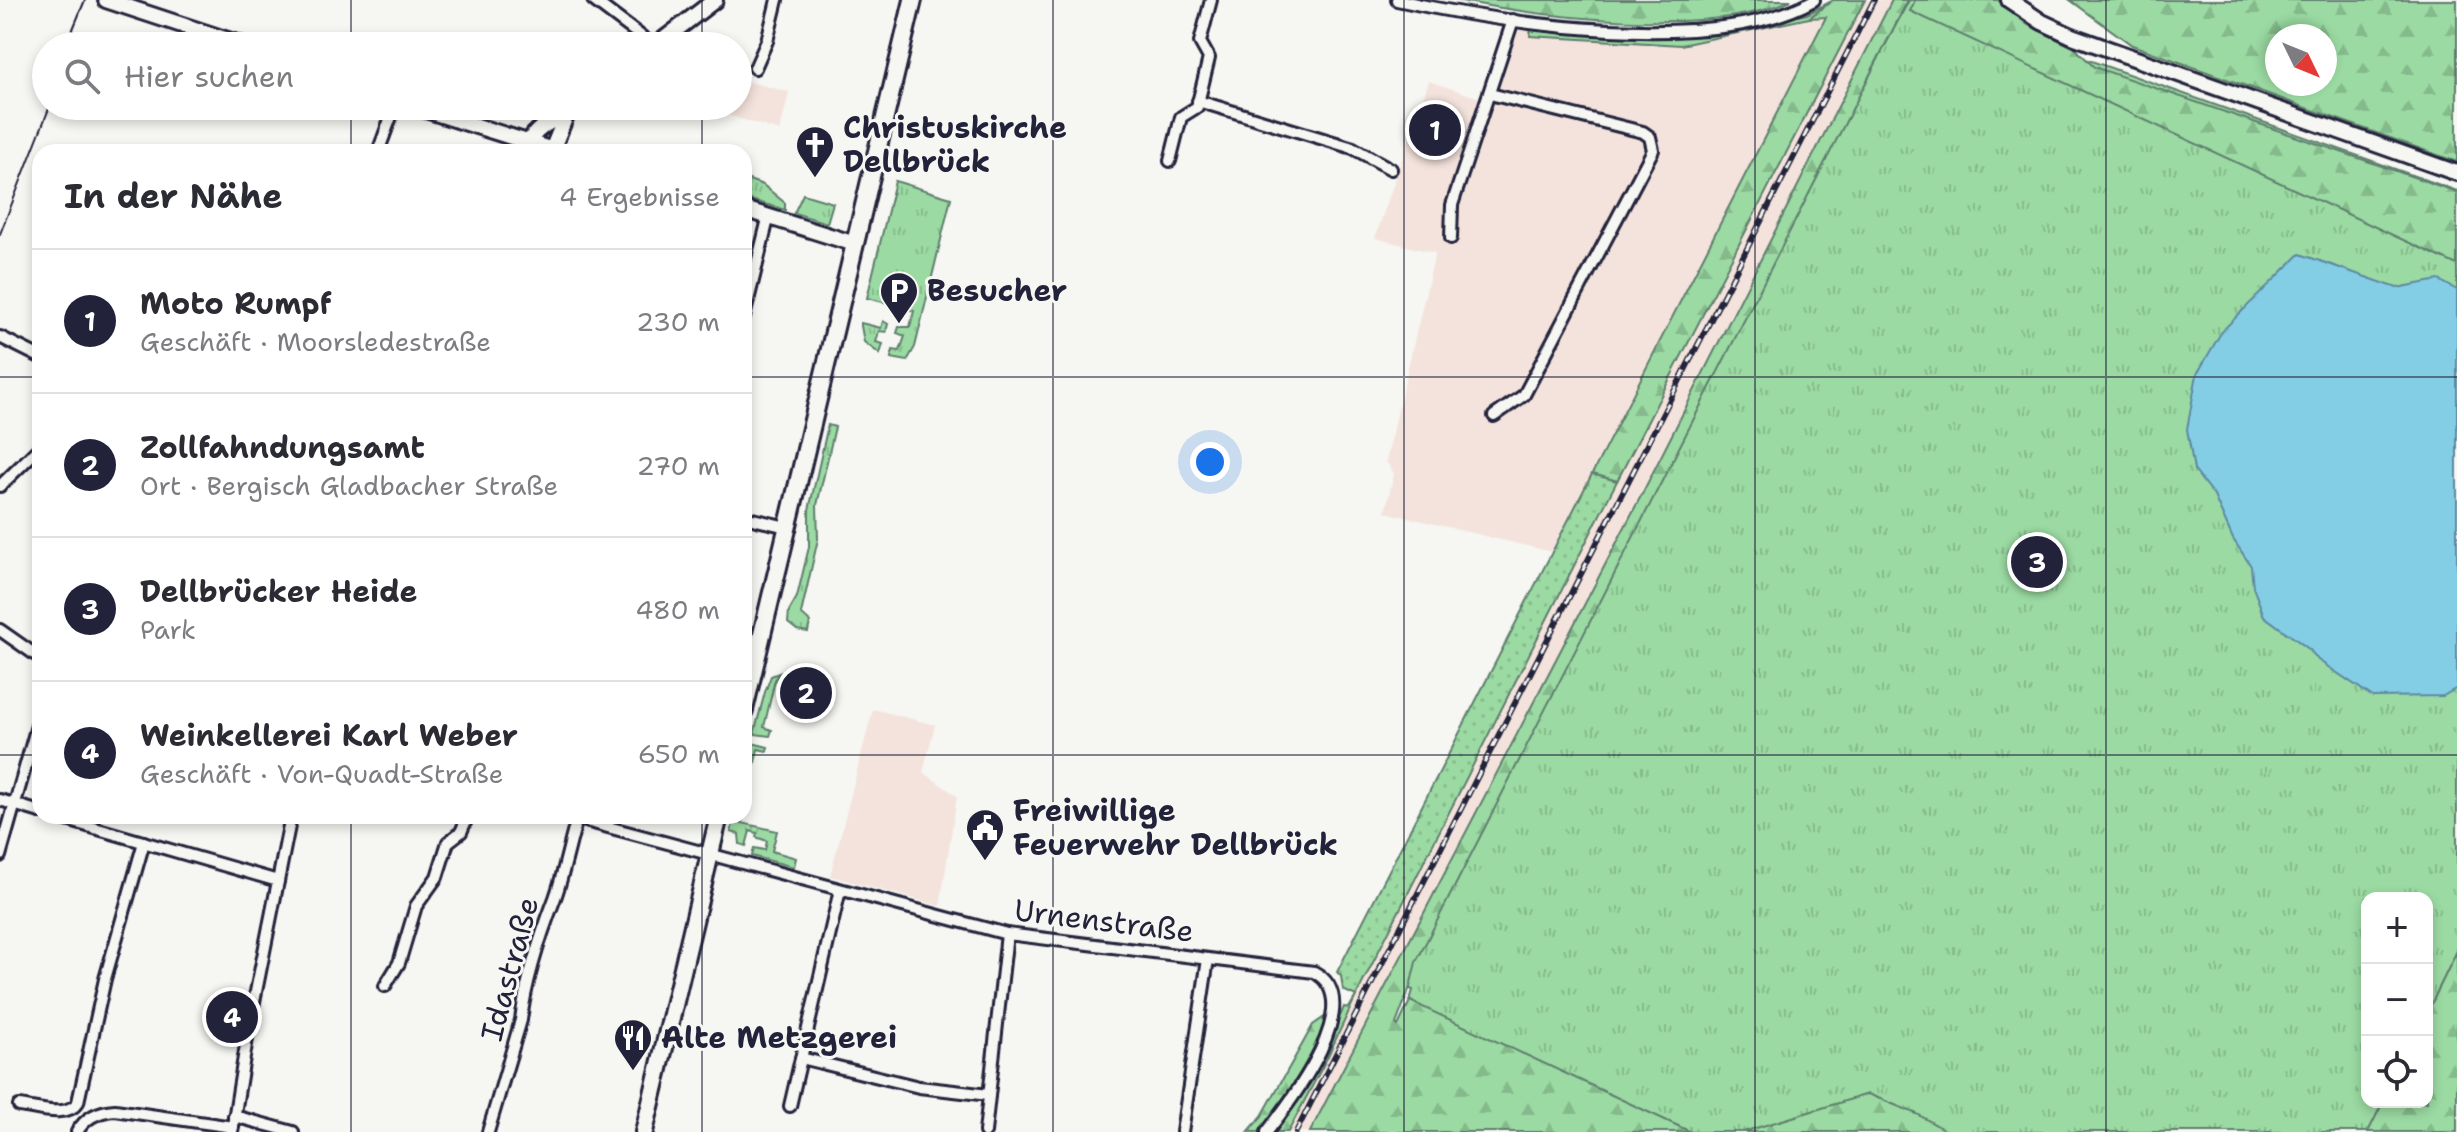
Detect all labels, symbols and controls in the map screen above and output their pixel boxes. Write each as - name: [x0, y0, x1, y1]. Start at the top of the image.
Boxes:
- north arrow: [2265, 24, 2337, 96]
- search box: [32, 32, 752, 120]
- icon: search: [60, 54, 104, 98]
- text: Hier suchen: [124, 56, 294, 97]
- pin: 1: [1409, 100, 1461, 160]
- place label: Christuskirche Dellbrück: [843, 107, 1067, 182]
- church icon: Christuskirche Dellbrück: [794, 124, 836, 179]
- text: In der Nähe: [64, 173, 283, 219]
- text: 4 Ergebnisse: [559, 179, 720, 214]
- parking icon: Besucher: [878, 270, 920, 325]
- place label: Besucher: [927, 270, 1067, 311]
- text: Moto Rumpf: [140, 283, 332, 324]
- text: 1: [84, 304, 96, 339]
- text: 230 m: [636, 304, 720, 339]
- text: Geschäft · Moorsledestraße: [140, 324, 491, 359]
- text: Zollfahndungsamt: [140, 427, 425, 468]
- your location: [1190, 442, 1230, 482]
- text: 2: [81, 448, 99, 483]
- text: 270 m: [637, 448, 720, 483]
- text: Ort · Bergisch Gladbacher Straße: [140, 468, 558, 503]
- pin: 3: [2011, 532, 2063, 592]
- text: Dellbrücker Heide: [140, 571, 418, 612]
- text: 3: [81, 592, 99, 627]
- text: 480 m: [635, 592, 720, 627]
- text: Park: [140, 612, 196, 647]
- pin: 2: [780, 663, 832, 723]
- text: Weinkellerei Karl Weber: [140, 715, 518, 756]
- text: 4: [81, 736, 99, 771]
- text: 650 m: [638, 736, 720, 771]
- text: Geschäft · Von-Quadt-Straße: [140, 756, 503, 791]
- place label: Freiwillige Feuerwehr Dellbrück: [1013, 790, 1338, 865]
- public building icon: Freiwillige Feuerwehr Dellbrück: [964, 807, 1006, 862]
- street label: Urnenstraße: [1012, 889, 1196, 952]
- street label: Idastraße: [471, 892, 548, 1045]
- map controls: [2361, 892, 2433, 1108]
- button: +: [2361, 892, 2433, 964]
- button: −: [2361, 964, 2433, 1036]
- pin: 4: [206, 987, 258, 1047]
- restaurant icon: Alte Metzgerei: [612, 1017, 654, 1072]
- place label: Alte Metzgerei: [661, 1017, 897, 1058]
- button: locate: [2361, 1036, 2433, 1108]

